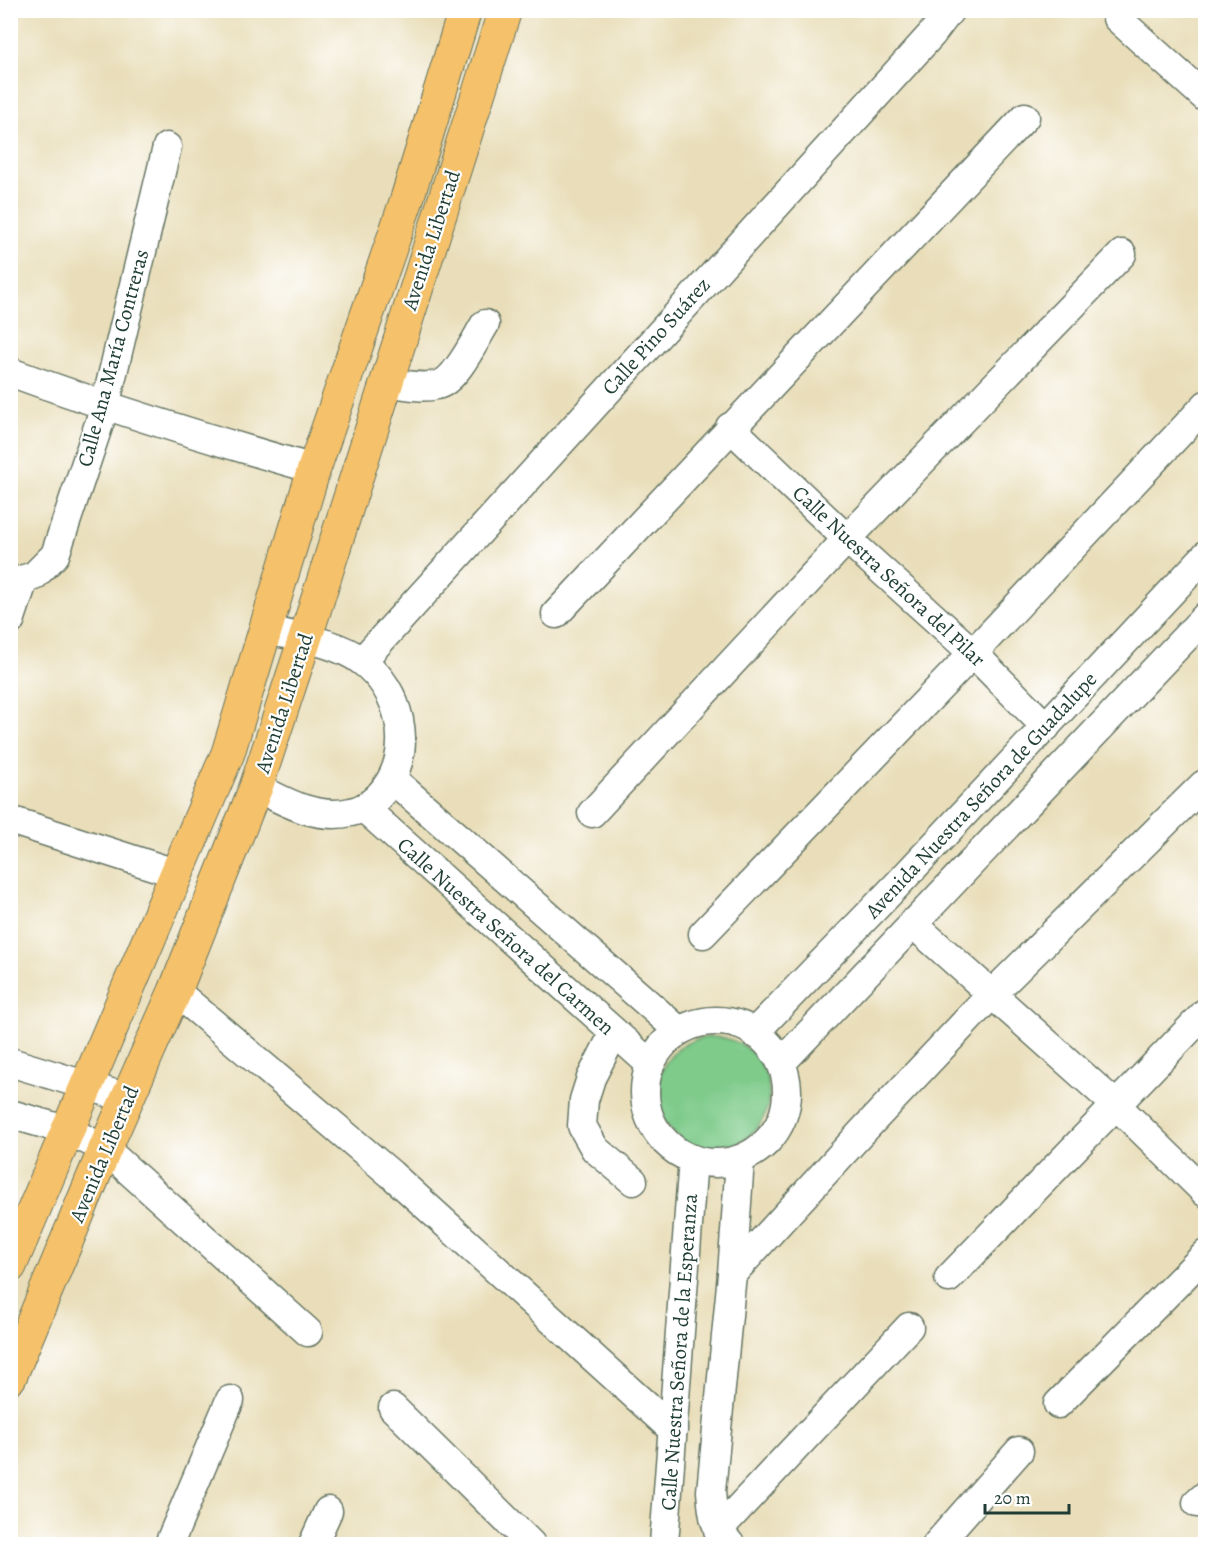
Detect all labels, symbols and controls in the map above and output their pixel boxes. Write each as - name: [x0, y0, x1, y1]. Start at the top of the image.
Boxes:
- street label: Avenida Libertad: [395, 166, 467, 315]
- street label: Calle Ana María Contreras: [70, 246, 156, 470]
- street label: Calle Pino Suárez: [596, 271, 716, 401]
- street label: Calle Nuestra Señora del Pilar: [787, 479, 991, 673]
- street label: Avenida Libertad: [248, 629, 320, 778]
- street label: Avenida Nuestra Señora de Guadalupe: [858, 666, 1103, 925]
- street label: Calle Nuestra Señora del Carmen: [391, 831, 621, 1041]
- street label: Avenida Libertad: [62, 1081, 146, 1227]
- street label: Calle Nuestra Señora de la Esperanza: [654, 1192, 704, 1511]
- scale bar: [985, 1477, 1069, 1515]
- text: 20 m: [994, 1486, 1031, 1510]

